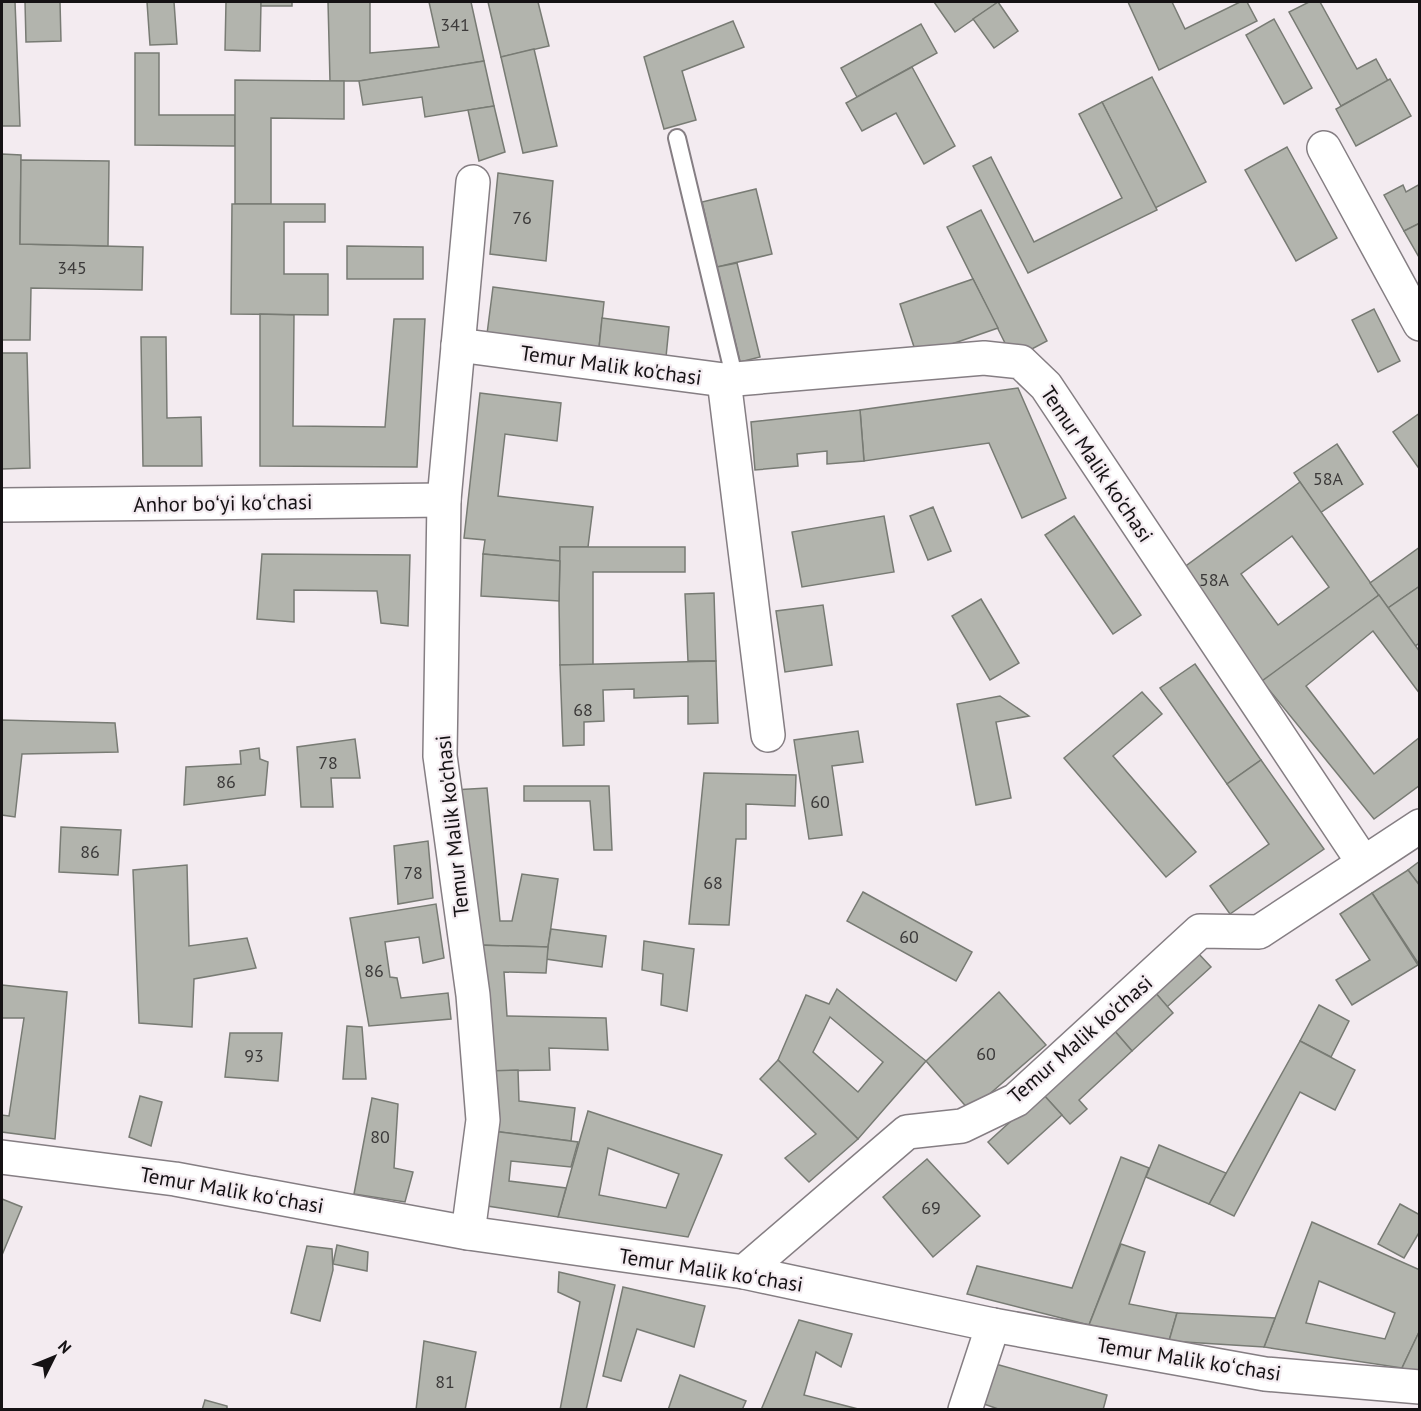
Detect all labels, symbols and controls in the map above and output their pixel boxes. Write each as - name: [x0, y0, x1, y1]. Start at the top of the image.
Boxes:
- house number: 341: [440, 13, 470, 36]
- house number: 76: [512, 206, 532, 229]
- house number: 345: [57, 256, 87, 279]
- street label: Temur Malik ko'chasi: [519, 339, 703, 391]
- street label: Temur Malik ko'chasi: [1035, 381, 1159, 547]
- house number: 58А: [1313, 467, 1344, 490]
- street label: Anhor boʻyi koʻchasi: [133, 488, 313, 518]
- house number: 58А: [1199, 568, 1230, 591]
- house number: 68: [573, 698, 593, 721]
- street label: Temur Malik ko'chasi: [429, 734, 475, 918]
- house number: 78: [318, 751, 338, 774]
- house number: 86: [216, 770, 236, 793]
- house number: 60: [810, 790, 830, 813]
- house number: 86: [80, 840, 100, 863]
- house number: 78: [403, 861, 423, 884]
- house number: 68: [703, 871, 723, 894]
- house number: 60: [899, 925, 919, 948]
- house number: 86: [364, 959, 384, 982]
- street label: Temur Malik ko'chasi: [1002, 969, 1158, 1109]
- house number: 60: [976, 1042, 996, 1065]
- house number: 93: [244, 1044, 264, 1067]
- house number: 80: [370, 1125, 390, 1148]
- street label: Temur Malik koʻchasi: [138, 1161, 326, 1219]
- house number: 69: [921, 1196, 941, 1219]
- street label: Temur Malik koʻchasi: [617, 1242, 805, 1298]
- north arrow: [24, 1327, 84, 1387]
- street label: Temur Malik koʻchasi: [1095, 1331, 1283, 1387]
- text: N: [54, 1336, 76, 1357]
- house number: 81: [435, 1370, 455, 1393]

